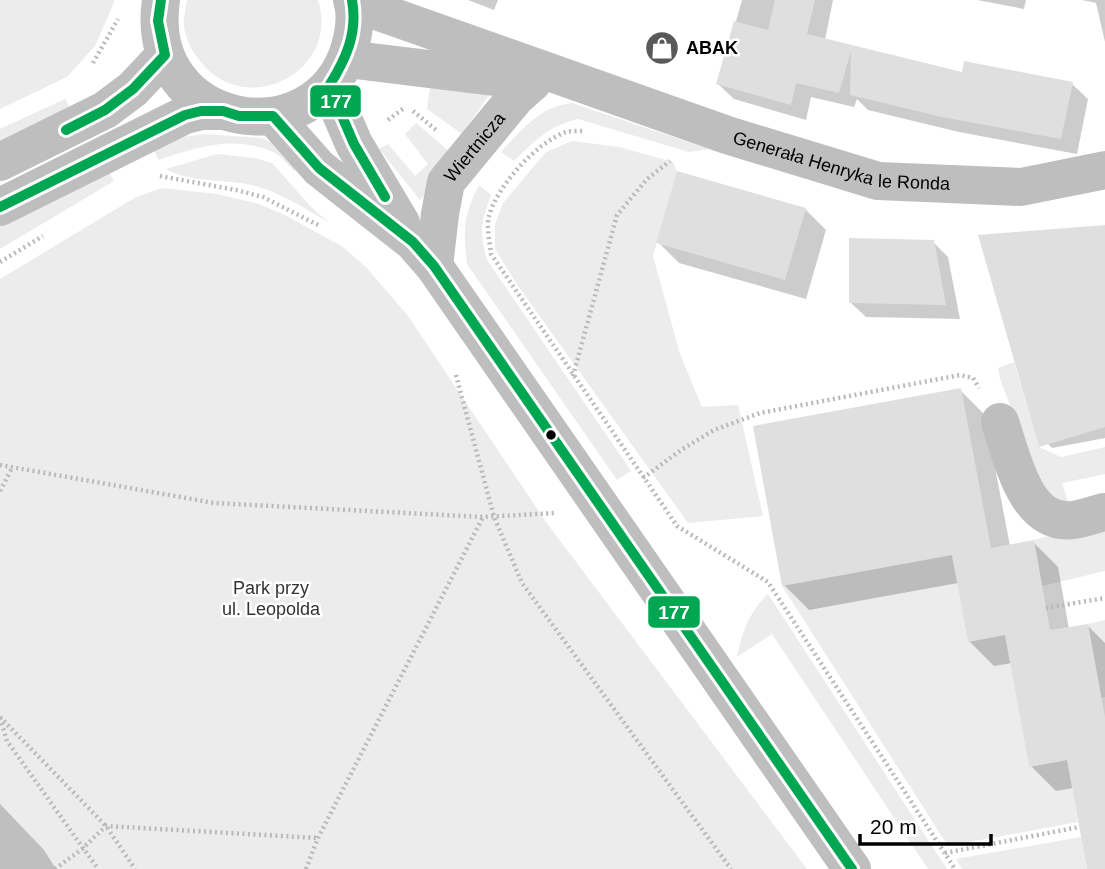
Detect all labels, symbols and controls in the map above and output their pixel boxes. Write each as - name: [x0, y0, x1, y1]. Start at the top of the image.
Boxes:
- shop icon: ABAK: [643, 29, 681, 67]
- place label: ABAK: [686, 38, 738, 58]
- line badge: 177: [309, 84, 362, 118]
- text: 177: [320, 91, 352, 112]
- street label: Wiertnicza: [440, 108, 510, 186]
- street label: Generała Henryka le Ronda: [730, 127, 951, 194]
- unlabelled marker: [544, 428, 558, 442]
- park label: Park przy ul. Leopolda: [222, 578, 321, 619]
- line badge: 177: [647, 595, 701, 629]
- text: 177: [658, 602, 690, 623]
- scale bar: [860, 802, 991, 846]
- text: 20 m: [870, 815, 917, 838]

